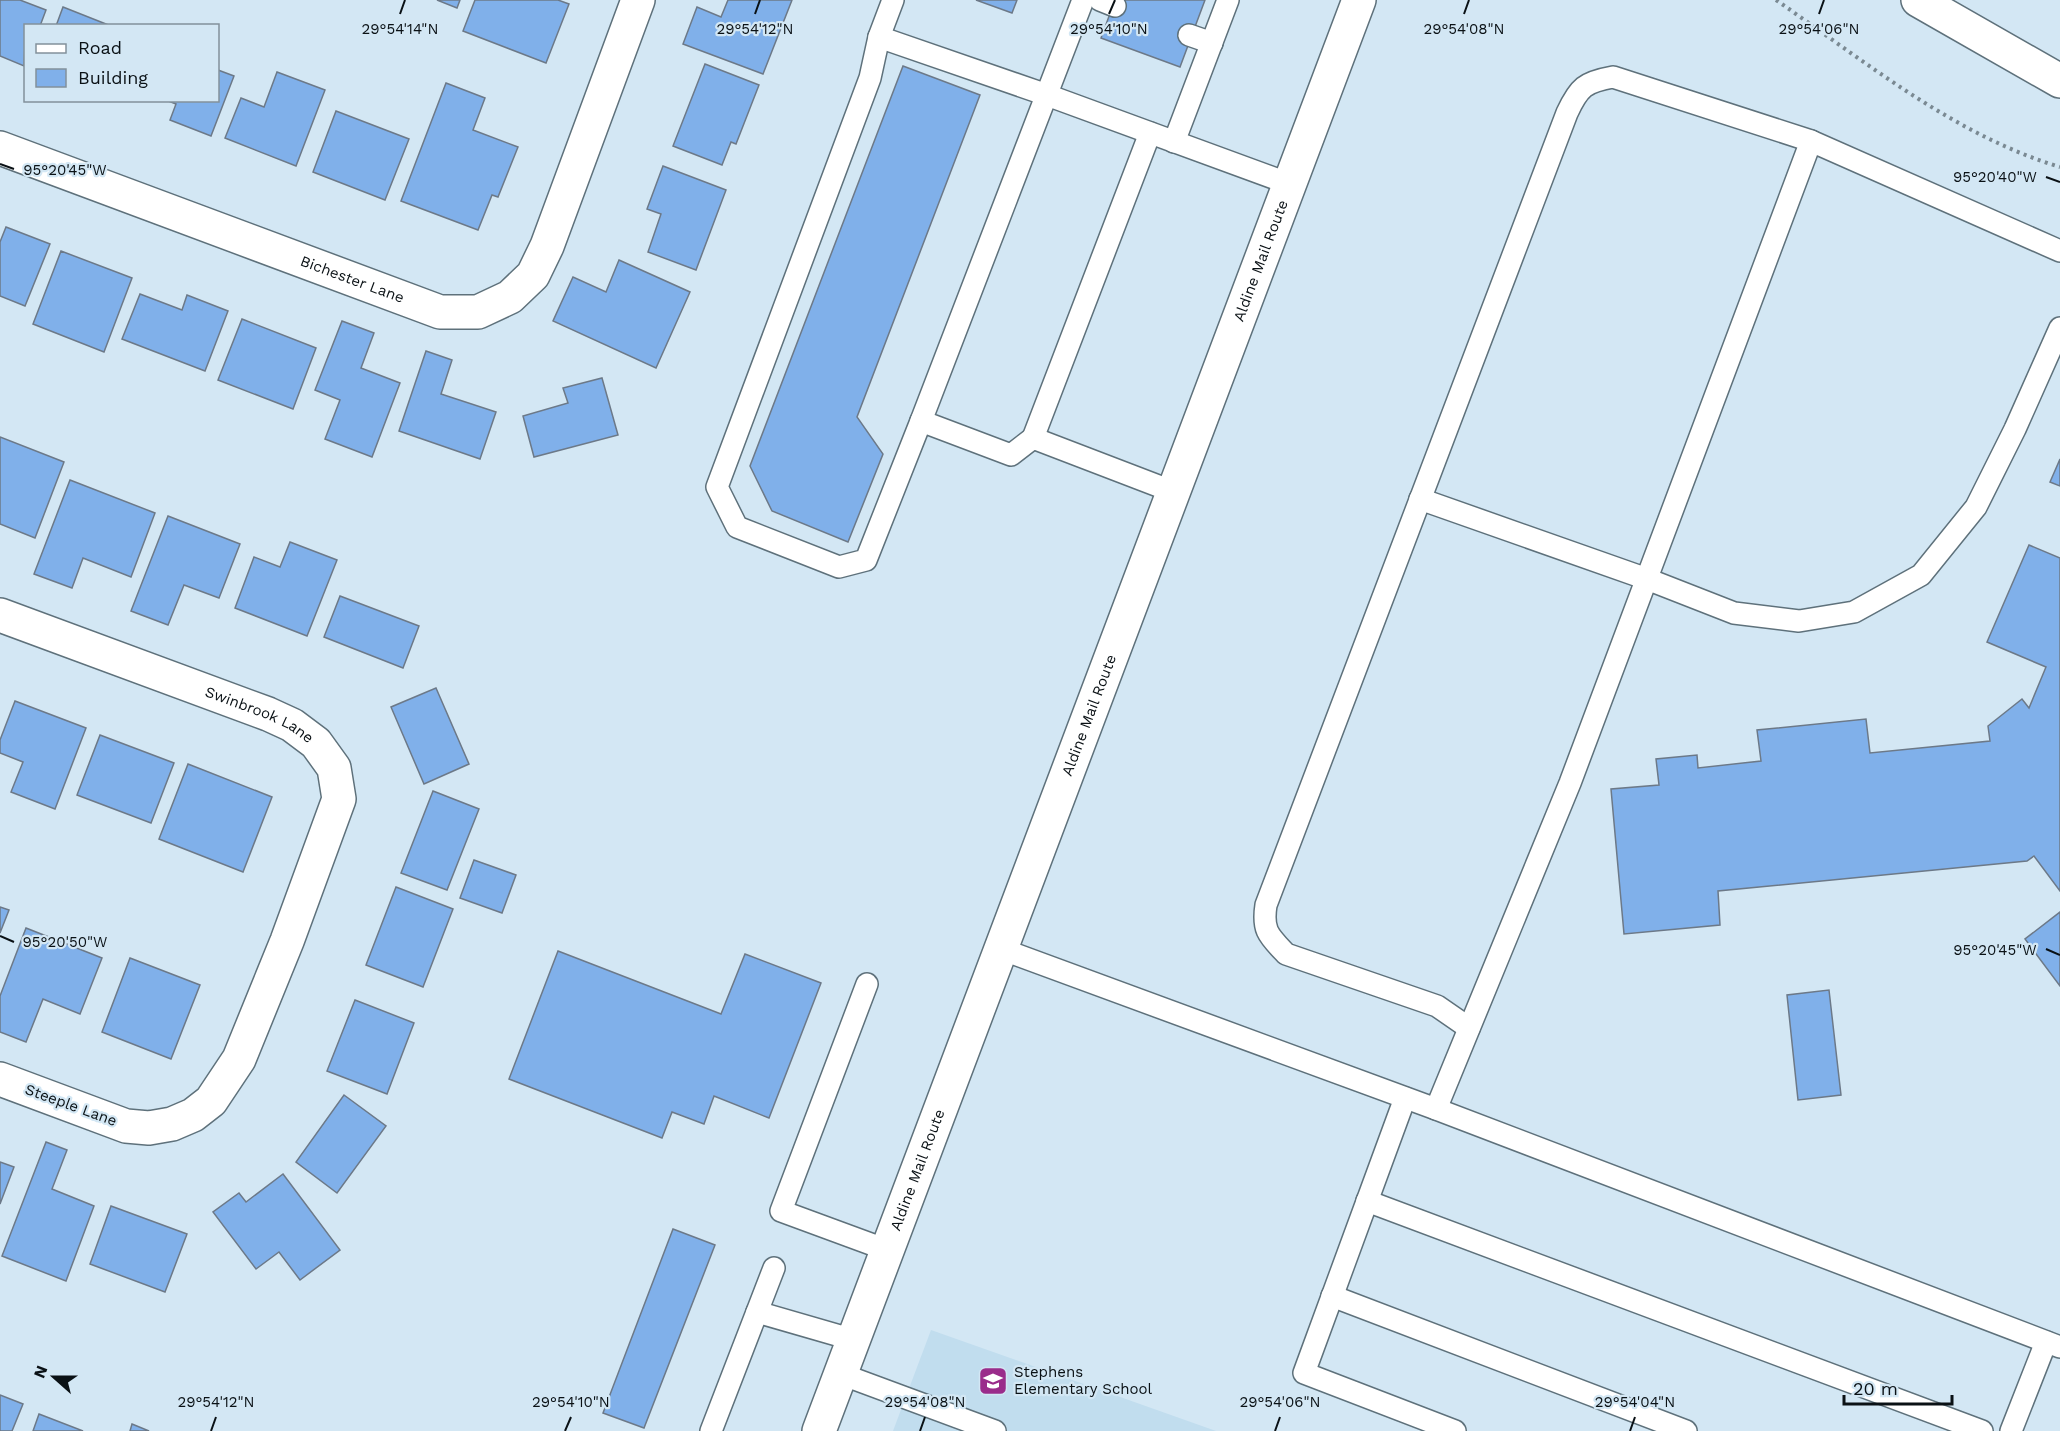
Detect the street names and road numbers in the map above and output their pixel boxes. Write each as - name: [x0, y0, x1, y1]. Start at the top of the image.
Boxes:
- street label: Aldine Mail Route: [1230, 197, 1292, 324]
- street label: Bichester Lane: [298, 252, 407, 307]
- street label: Aldine Mail Route: [1058, 652, 1120, 779]
- street label: Swinbrook Lane: [203, 683, 317, 747]
- street label: Steeple Lane: [23, 1080, 119, 1130]
- street label: Aldine Mail Route: [886, 1107, 949, 1233]

